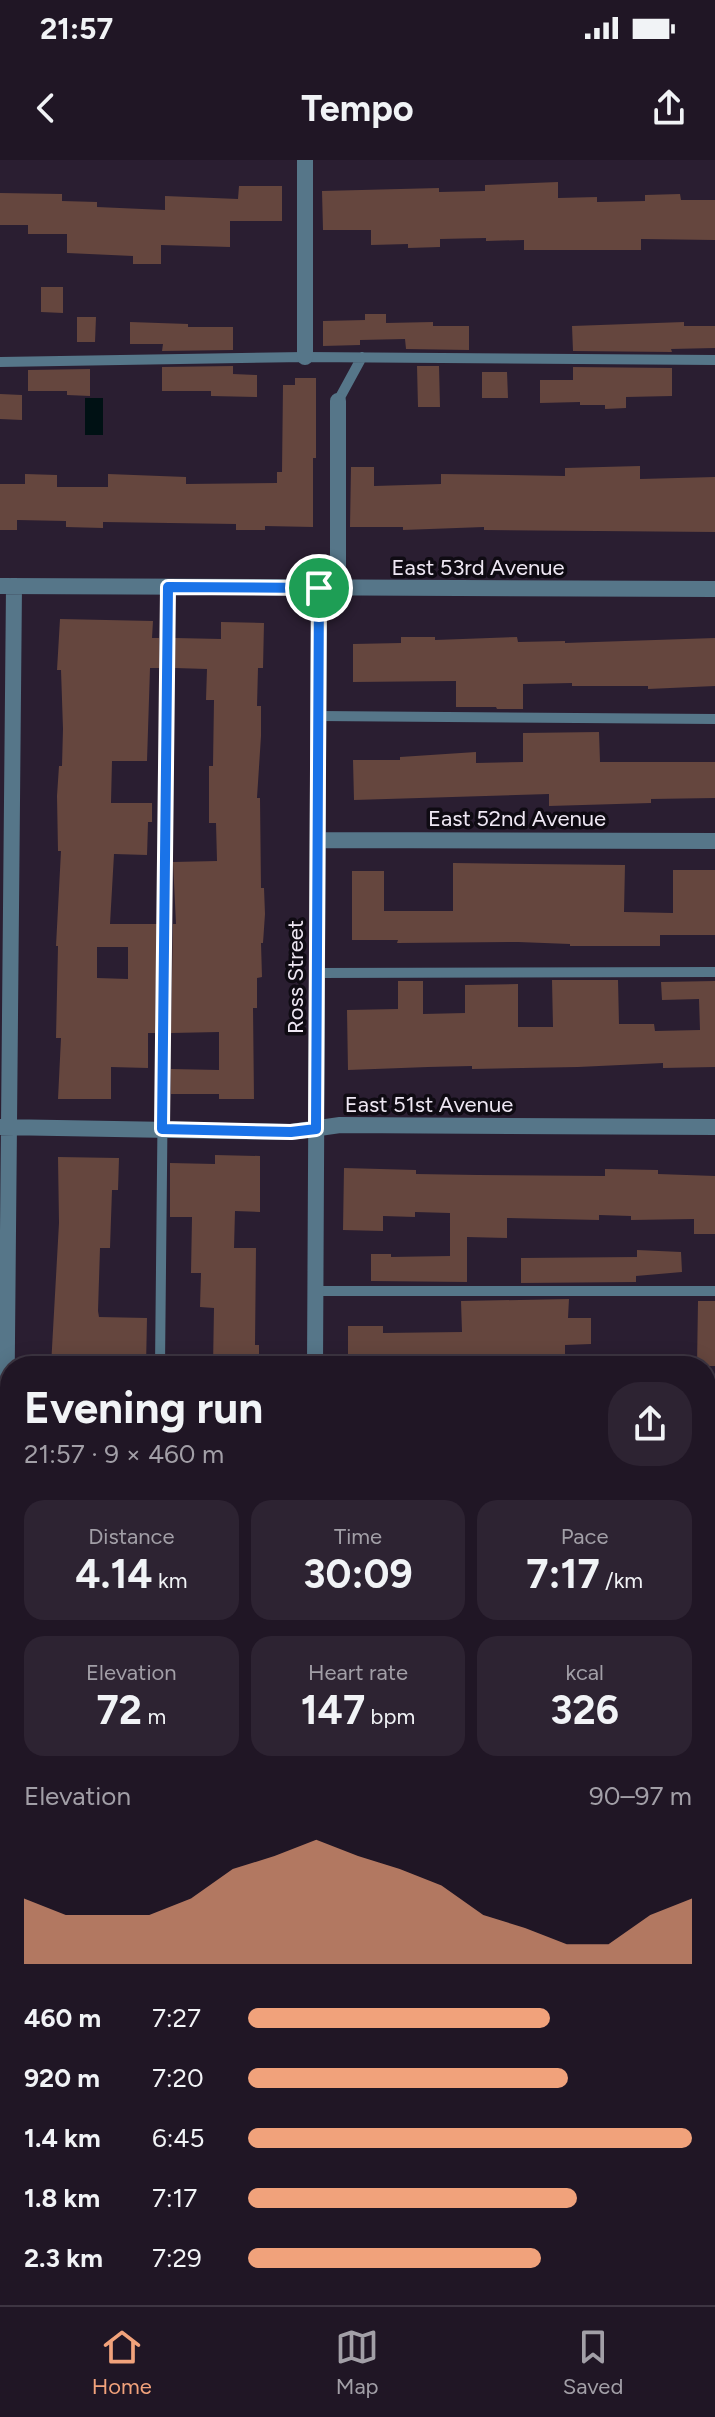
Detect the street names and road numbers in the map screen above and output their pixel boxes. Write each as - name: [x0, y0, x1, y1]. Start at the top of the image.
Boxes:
- street label: East 53rd Avenue: [391, 554, 565, 581]
- street label: East 52nd Avenue: [428, 805, 606, 832]
- street label: Ross Street: [282, 920, 309, 1034]
- street label: East 51st Avenue: [345, 1091, 513, 1118]

